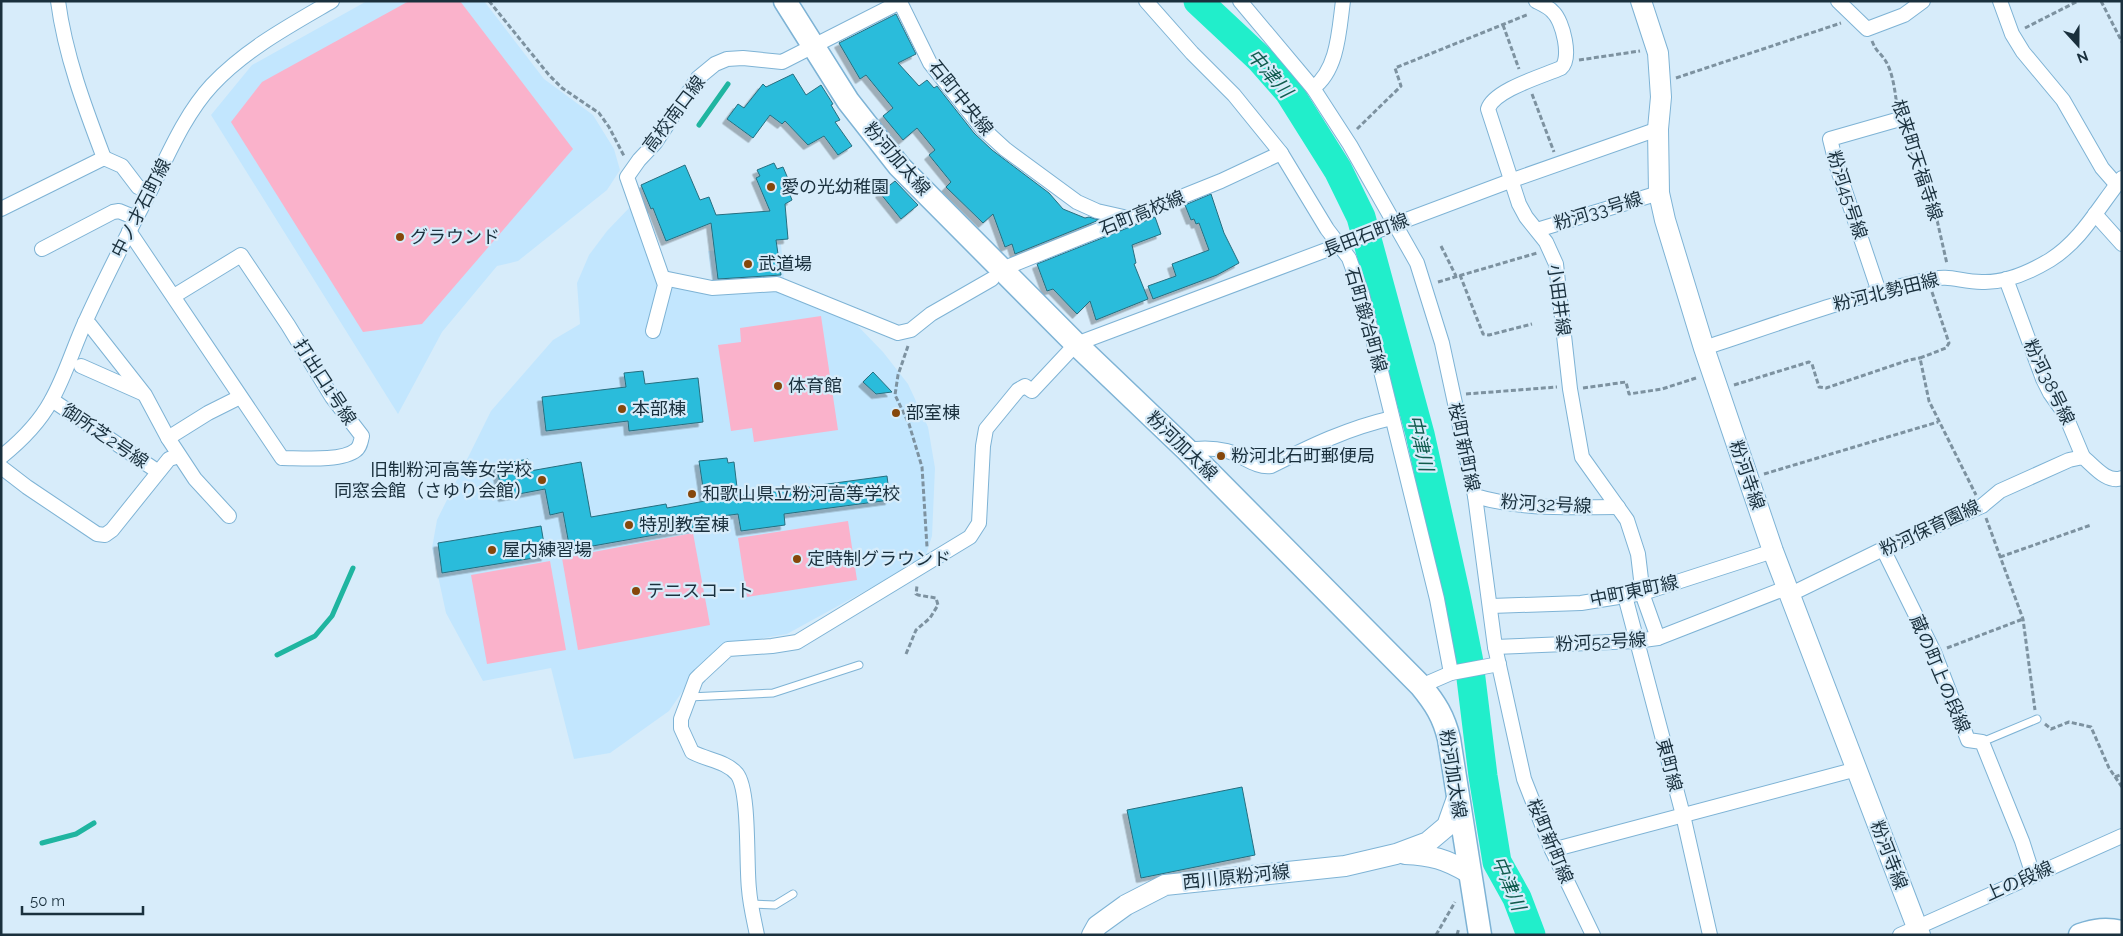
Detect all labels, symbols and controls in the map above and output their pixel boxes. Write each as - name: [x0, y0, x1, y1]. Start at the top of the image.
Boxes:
- north arrow: [2053, 20, 2103, 70]
- water label: 中津川: [1243, 44, 1298, 103]
- text: N: [2075, 48, 2091, 67]
- street label: 石町中央線: [925, 56, 998, 139]
- street label: 高校南口線: [638, 71, 709, 156]
- street label: 根来町天福寺線: [1888, 97, 1947, 223]
- street label: 粉河加太線: [860, 118, 935, 200]
- street label: 粉河45号線: [1823, 148, 1872, 242]
- street label: 中ノ才石町線: [107, 155, 174, 261]
- place label: 愛の光幼稚園: [781, 176, 889, 197]
- marker: 愛の光幼稚園: [765, 181, 777, 193]
- street label: 石町高校線: [1096, 186, 1187, 239]
- street label: 粉河33号線: [1551, 187, 1645, 234]
- street label: 長田石町線: [1320, 209, 1412, 260]
- place label: グラウンド: [410, 226, 500, 247]
- marker: グラウンド: [394, 231, 406, 243]
- place label: 武道場: [758, 253, 812, 274]
- marker: 武道場: [742, 258, 754, 270]
- street label: 小田井線: [1544, 263, 1575, 337]
- street label: 石町鍛冶町線: [1342, 265, 1391, 375]
- street label: 粉河北勢田線: [1831, 268, 1941, 315]
- street label: 打出口1号線: [290, 335, 361, 428]
- street label: 粉河38号線: [2020, 336, 2079, 428]
- place label: 体育館: [788, 375, 842, 396]
- marker: 体育館: [772, 380, 784, 392]
- place label: 本部棟: [632, 398, 686, 419]
- street label: 御所芝2号線: [58, 399, 152, 472]
- street label: 桜町新町線: [1445, 401, 1484, 493]
- place label: 部室棟: [906, 402, 960, 423]
- marker: 本部棟: [616, 403, 628, 415]
- marker: 部室棟: [890, 407, 902, 419]
- street label: 粉河加太線: [1143, 407, 1222, 484]
- water label: 中津川: [1404, 413, 1439, 475]
- street label: 粉河寺線: [1726, 437, 1769, 512]
- place label: 粉河北石町郵便局: [1231, 445, 1375, 466]
- marker: 粉河北石町郵便局: [1215, 450, 1227, 462]
- place label: 旧制粉河高等女学校 同窓会館（さゆり会館）: [334, 459, 532, 501]
- marker: 旧制粉河高等女学校 同窓会館（さゆり会館）: [536, 474, 548, 486]
- place label: 和歌山県立粉河高等学校: [702, 483, 900, 504]
- marker: 和歌山県立粉河高等学校: [686, 488, 698, 500]
- street label: 粉河32号線: [1500, 491, 1592, 516]
- street label: 粉河保育園線: [1876, 495, 1983, 560]
- place label: 特別教室棟: [639, 514, 729, 535]
- marker: 特別教室棟: [623, 519, 635, 531]
- place label: 屋内練習場: [502, 539, 592, 560]
- marker: 屋内練習場: [486, 544, 498, 556]
- place label: 定時制グラウンド: [807, 548, 951, 569]
- marker: 定時制グラウンド: [791, 553, 803, 565]
- street label: 中町東町線: [1588, 571, 1680, 610]
- place label: テニスコート: [646, 580, 754, 601]
- marker: テニスコート: [630, 585, 642, 597]
- street label: 蔵の町上の段線: [1906, 612, 1975, 736]
- street label: 粉河52号線: [1555, 629, 1647, 654]
- street label: 粉河加太線: [1436, 728, 1471, 820]
- street label: 東町線: [1652, 736, 1687, 794]
- street label: 桜町新町線: [1523, 795, 1578, 886]
- street label: 粉河寺線: [1867, 817, 1912, 892]
- water label: 中津川: [1488, 852, 1531, 915]
- street label: 上の段線: [1982, 856, 2056, 905]
- street label: 西川原粉河線: [1181, 860, 1291, 893]
- scale bar: [22, 884, 144, 916]
- text: 50 m: [30, 892, 65, 910]

